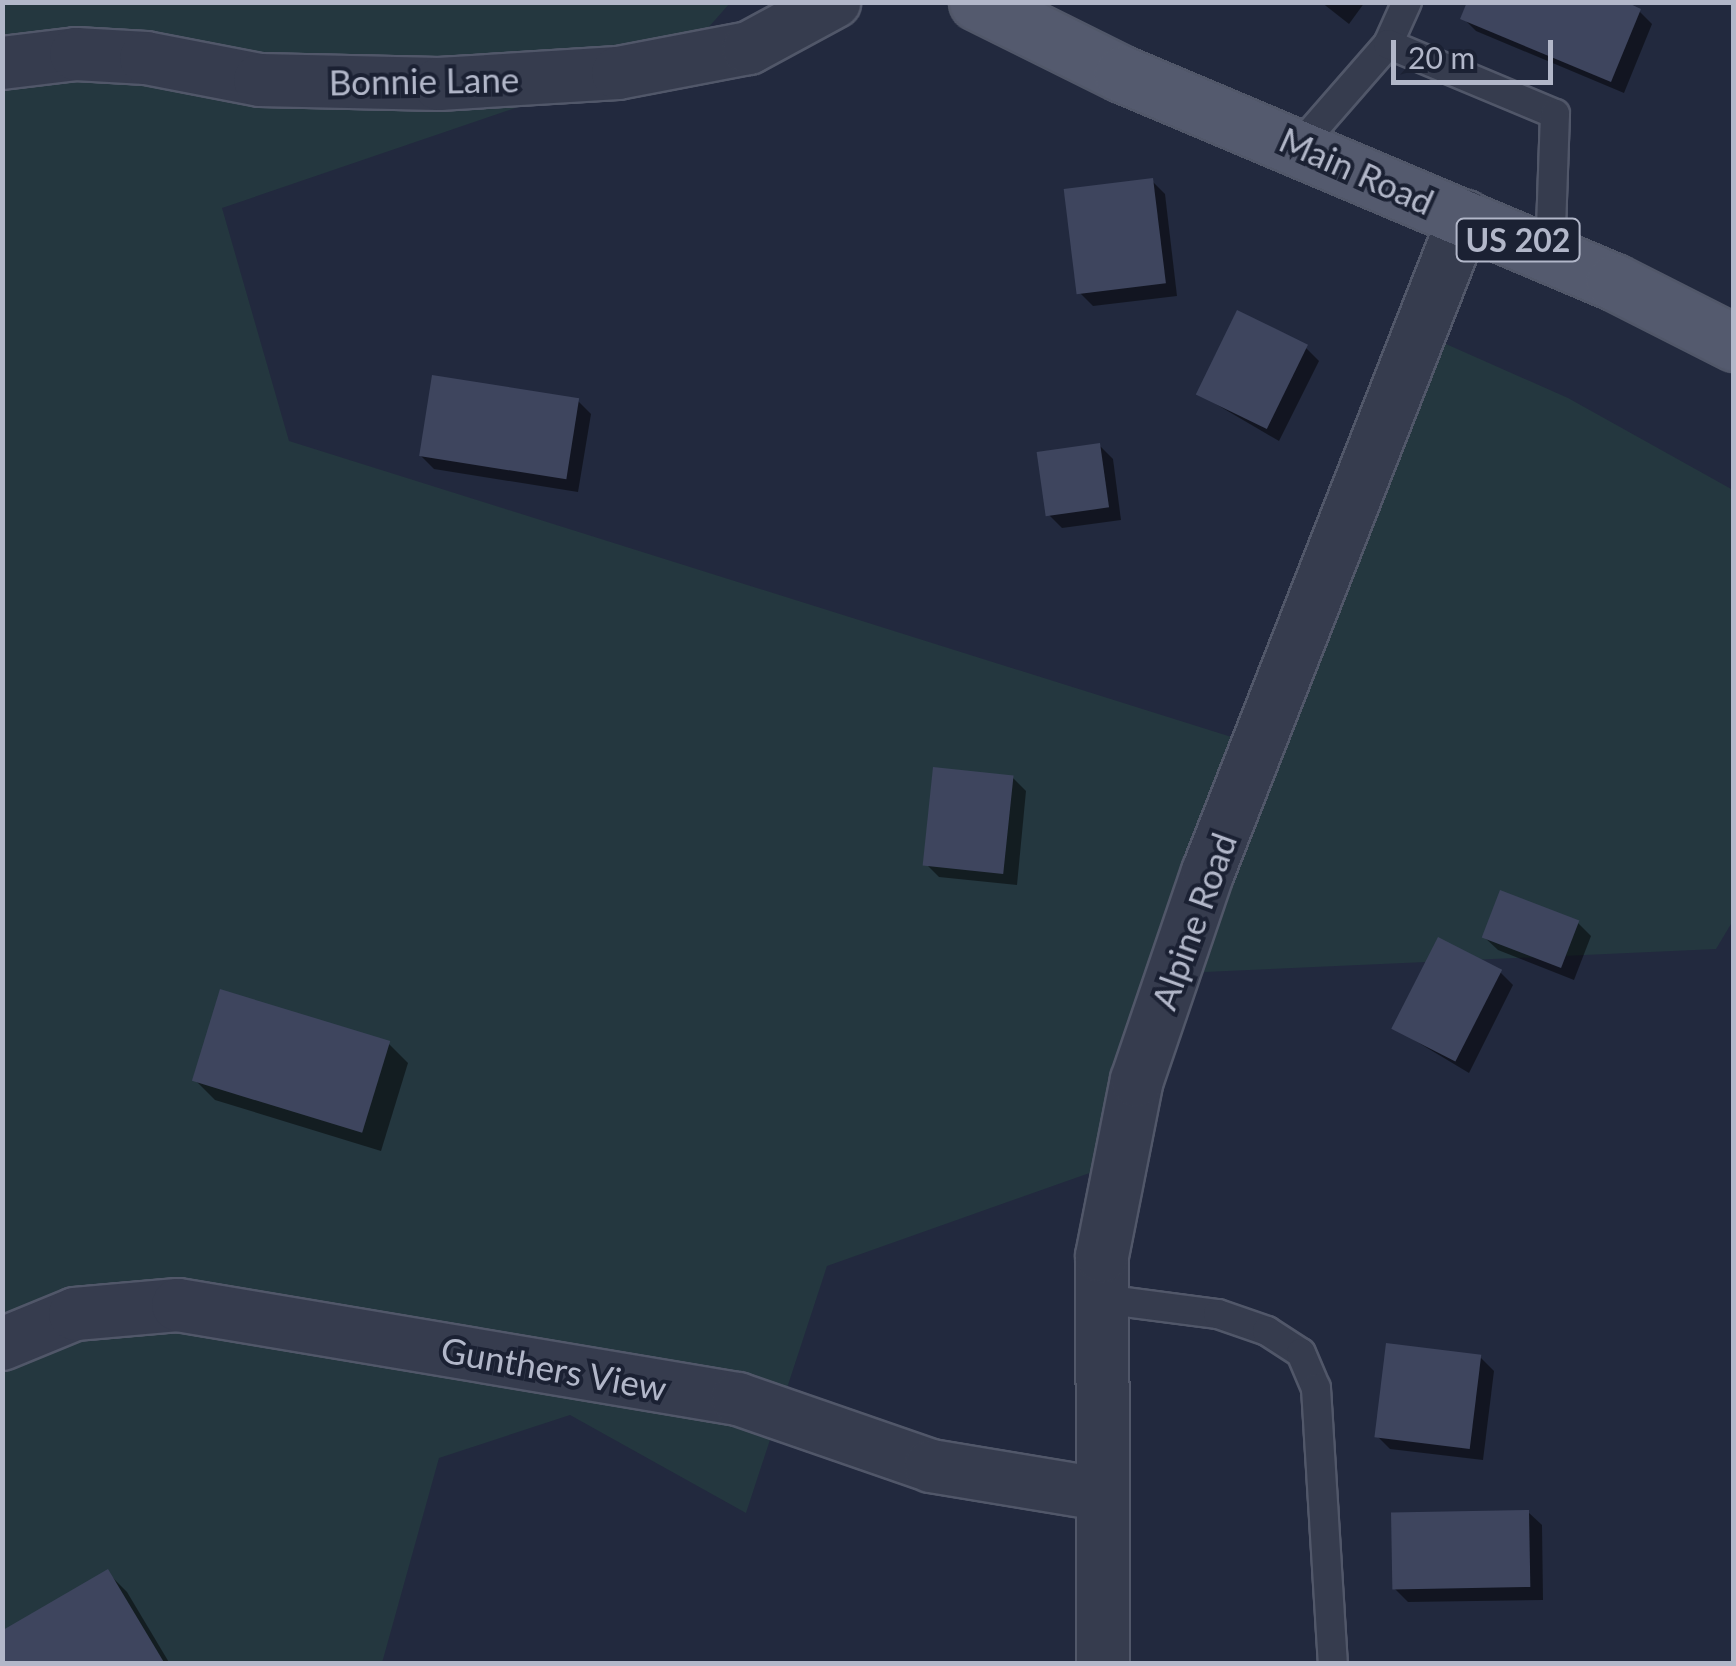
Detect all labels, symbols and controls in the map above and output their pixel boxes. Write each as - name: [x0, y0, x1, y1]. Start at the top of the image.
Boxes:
- scale bar: [1396, 20, 1558, 82]
- text: 20 m: [1408, 39, 1475, 75]
- street label: Bonnie Lane: [328, 57, 520, 103]
- street label: Main Road: [1274, 117, 1440, 223]
- road number: US 202: [1456, 213, 1580, 267]
- street label: Alpine Road: [1142, 827, 1244, 1015]
- street label: Gunthers View: [437, 1327, 671, 1409]

